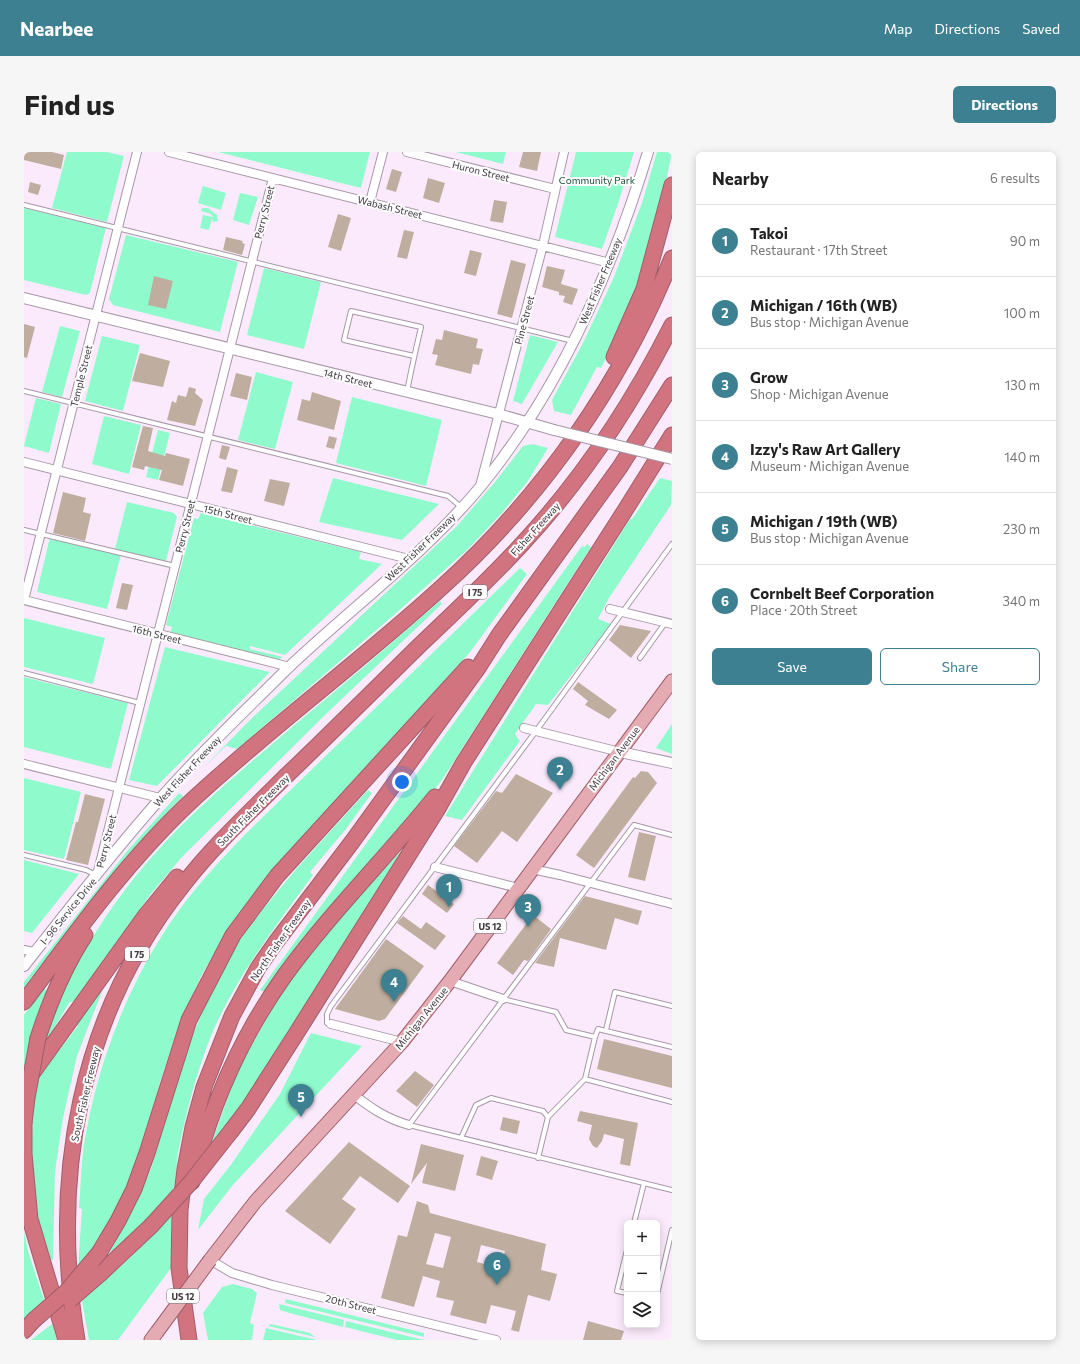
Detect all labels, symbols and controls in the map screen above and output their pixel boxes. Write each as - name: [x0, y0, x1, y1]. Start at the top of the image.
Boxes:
- text: Nearbee: [20, 17, 93, 40]
- text: Map: [884, 20, 913, 37]
- text: Directions: [935, 20, 1000, 37]
- text: Saved: [1022, 20, 1060, 37]
- button: Directions: [953, 86, 1056, 123]
- text: Find us: [24, 87, 115, 121]
- street label: Huron Street: [451, 158, 511, 184]
- text: Nearby: [712, 168, 769, 189]
- text: 6 results: [990, 170, 1040, 186]
- park label: Community Park: [559, 174, 636, 186]
- street label: Perry Street: [252, 184, 276, 240]
- street label: Wabash Street: [356, 193, 424, 221]
- text: Takoi: [750, 224, 788, 242]
- text: 1: [722, 233, 728, 249]
- text: 90 m: [1010, 233, 1040, 249]
- street label: West Fisher Freeway: [576, 236, 624, 326]
- text: Restaurant · 17th Street: [750, 242, 888, 258]
- street label: Pine Street: [512, 294, 536, 346]
- text: Michigan / 16th (WB): [750, 296, 898, 314]
- text: 2: [721, 305, 729, 321]
- text: 100 m: [1004, 305, 1040, 321]
- text: Bus stop · Michigan Avenue: [750, 314, 909, 330]
- street label: Temple Street: [67, 344, 95, 408]
- street label: 14th Street: [322, 366, 374, 390]
- text: Grow: [750, 368, 788, 386]
- text: 3: [721, 377, 729, 393]
- text: 130 m: [1005, 377, 1040, 393]
- text: Shop · Michigan Avenue: [750, 386, 889, 402]
- text: Izzy's Raw Art Gallery: [750, 440, 900, 458]
- text: 4: [721, 449, 729, 465]
- text: 140 m: [1004, 449, 1040, 465]
- text: Museum · Michigan Avenue: [750, 458, 909, 474]
- street label: Perry Street: [173, 498, 197, 554]
- street label: Fisher Freeway: [508, 500, 562, 558]
- street label: 15th Street: [202, 502, 254, 526]
- street label: West Fisher Freeway: [382, 510, 458, 584]
- text: Michigan / 19th (WB): [750, 512, 898, 530]
- text: 5: [721, 521, 729, 537]
- text: 230 m: [1003, 521, 1040, 537]
- text: Bus stop · Michigan Avenue: [750, 530, 909, 546]
- text: Cornbelt Beef Corporation: [750, 584, 934, 602]
- road number: I 75: [463, 585, 487, 599]
- text: 6: [721, 593, 729, 609]
- text: 340 m: [1002, 593, 1040, 609]
- text: Place · 20th Street: [750, 602, 857, 618]
- street label: 16th Street: [131, 622, 183, 646]
- button: Save: [712, 648, 872, 685]
- button: Share: [880, 648, 1040, 685]
- street label: Michigan Avenue: [586, 724, 642, 792]
- street label: West Fisher Freeway: [151, 733, 223, 809]
- pin: 2: [547, 757, 573, 790]
- street label: South Fisher Freeway: [214, 771, 292, 849]
- your location: [392, 772, 412, 792]
- street label: Perry Street: [94, 813, 118, 869]
- pin: 1: [436, 874, 462, 907]
- street label: I- 96 Service Drive: [37, 875, 99, 947]
- pin: 3: [515, 894, 541, 927]
- street label: North Fisher Freeway: [247, 897, 313, 983]
- road number: US 12: [474, 919, 506, 933]
- road number: I 75: [125, 947, 149, 961]
- pin: 4: [381, 969, 407, 1002]
- street label: Michigan Avenue: [392, 984, 450, 1052]
- street label: South Fisher Freeway: [68, 1045, 102, 1143]
- pin: 5: [288, 1084, 314, 1117]
- map controls: [624, 1220, 660, 1328]
- button: +: [624, 1220, 660, 1256]
- pin: 6: [484, 1252, 510, 1285]
- button: −: [624, 1256, 660, 1292]
- road number: US 12: [167, 1289, 199, 1303]
- street label: 20th Street: [324, 1292, 378, 1316]
- button: layers: [624, 1292, 660, 1328]

